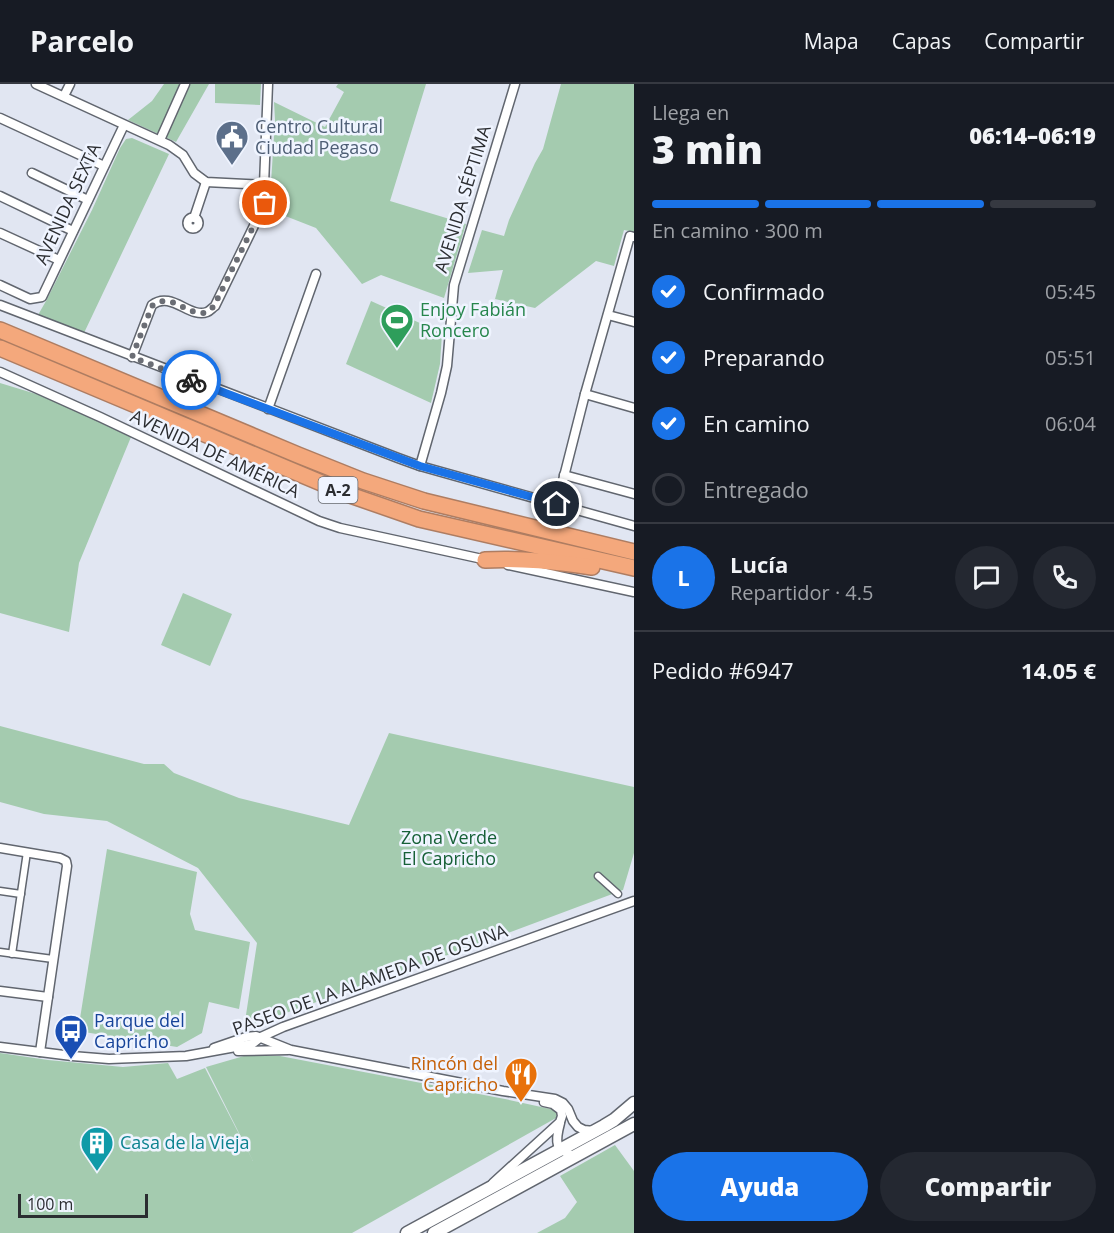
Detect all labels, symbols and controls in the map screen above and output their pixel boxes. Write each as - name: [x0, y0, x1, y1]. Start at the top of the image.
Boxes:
- text: Parcelo: [30, 22, 134, 60]
- text: Mapa: [804, 27, 859, 55]
- text: Capas: [892, 27, 951, 55]
- text: Compartir: [984, 27, 1084, 55]
- text: Llega en: [652, 99, 729, 126]
- place label: Centro Cultural Ciudad Pegaso: [255, 114, 383, 159]
- public building icon: Centro Cultural Ciudad Pegaso: [214, 119, 250, 166]
- text: 06:14–06:19: [969, 120, 1096, 150]
- street label: AVENIDA SÉPTIMA: [428, 121, 496, 275]
- text: 3 min: [652, 122, 763, 175]
- street label: AVENIDA SEXTA: [28, 138, 106, 268]
- pin: [239, 177, 290, 228]
- icon: bag: [248, 186, 281, 219]
- text: En camino · 300 m: [652, 217, 823, 244]
- icon: check: [652, 275, 685, 308]
- text: Confirmado: [703, 276, 825, 306]
- text: 05:45: [1045, 278, 1096, 305]
- place label: Enjoy Fabián Roncero: [420, 297, 526, 342]
- sports icon: Enjoy Fabián Roncero: [379, 302, 415, 349]
- icon: check: [652, 341, 685, 374]
- text: Preparando: [703, 342, 825, 372]
- text: 05:51: [1045, 344, 1096, 371]
- courier: [161, 350, 221, 410]
- icon: bike: [175, 364, 208, 397]
- street label: AVENIDA DE AMÉRICA: [127, 403, 304, 503]
- icon: check: [652, 407, 685, 440]
- text: En camino: [703, 408, 810, 438]
- text: 06:04: [1045, 410, 1096, 437]
- text: Entregado: [703, 474, 809, 504]
- road number: A-2: [318, 477, 358, 503]
- pin: [531, 478, 582, 529]
- icon: home: [540, 487, 573, 520]
- button: chat: [955, 546, 1018, 609]
- button: phone: [1033, 546, 1096, 609]
- text: Lucía: [730, 549, 788, 579]
- text: L: [677, 562, 690, 592]
- text: Repartidor · 4.5: [730, 579, 874, 606]
- text: Pedido #6947: [652, 655, 794, 685]
- text: 14.05 €: [1021, 655, 1096, 685]
- park label: Zona Verde El Capricho: [401, 825, 497, 870]
- street label: PASEO DE LA ALAMEDA DE OSUNA: [229, 918, 511, 1040]
- place label: Parque del Capricho: [94, 1008, 185, 1053]
- bus stop icon: Parque del Capricho: [53, 1013, 89, 1060]
- place label: Rincón del Capricho: [410, 1051, 498, 1096]
- restaurant icon: Rincón del Capricho: [503, 1056, 539, 1103]
- building icon: Casa de la Vieja: [79, 1125, 115, 1172]
- place label: Casa de la Vieja: [120, 1130, 250, 1154]
- button: Ayuda: [652, 1152, 868, 1221]
- button: Compartir: [880, 1152, 1096, 1221]
- scale bar: [18, 1191, 148, 1218]
- text: 100 m: [27, 1193, 73, 1215]

